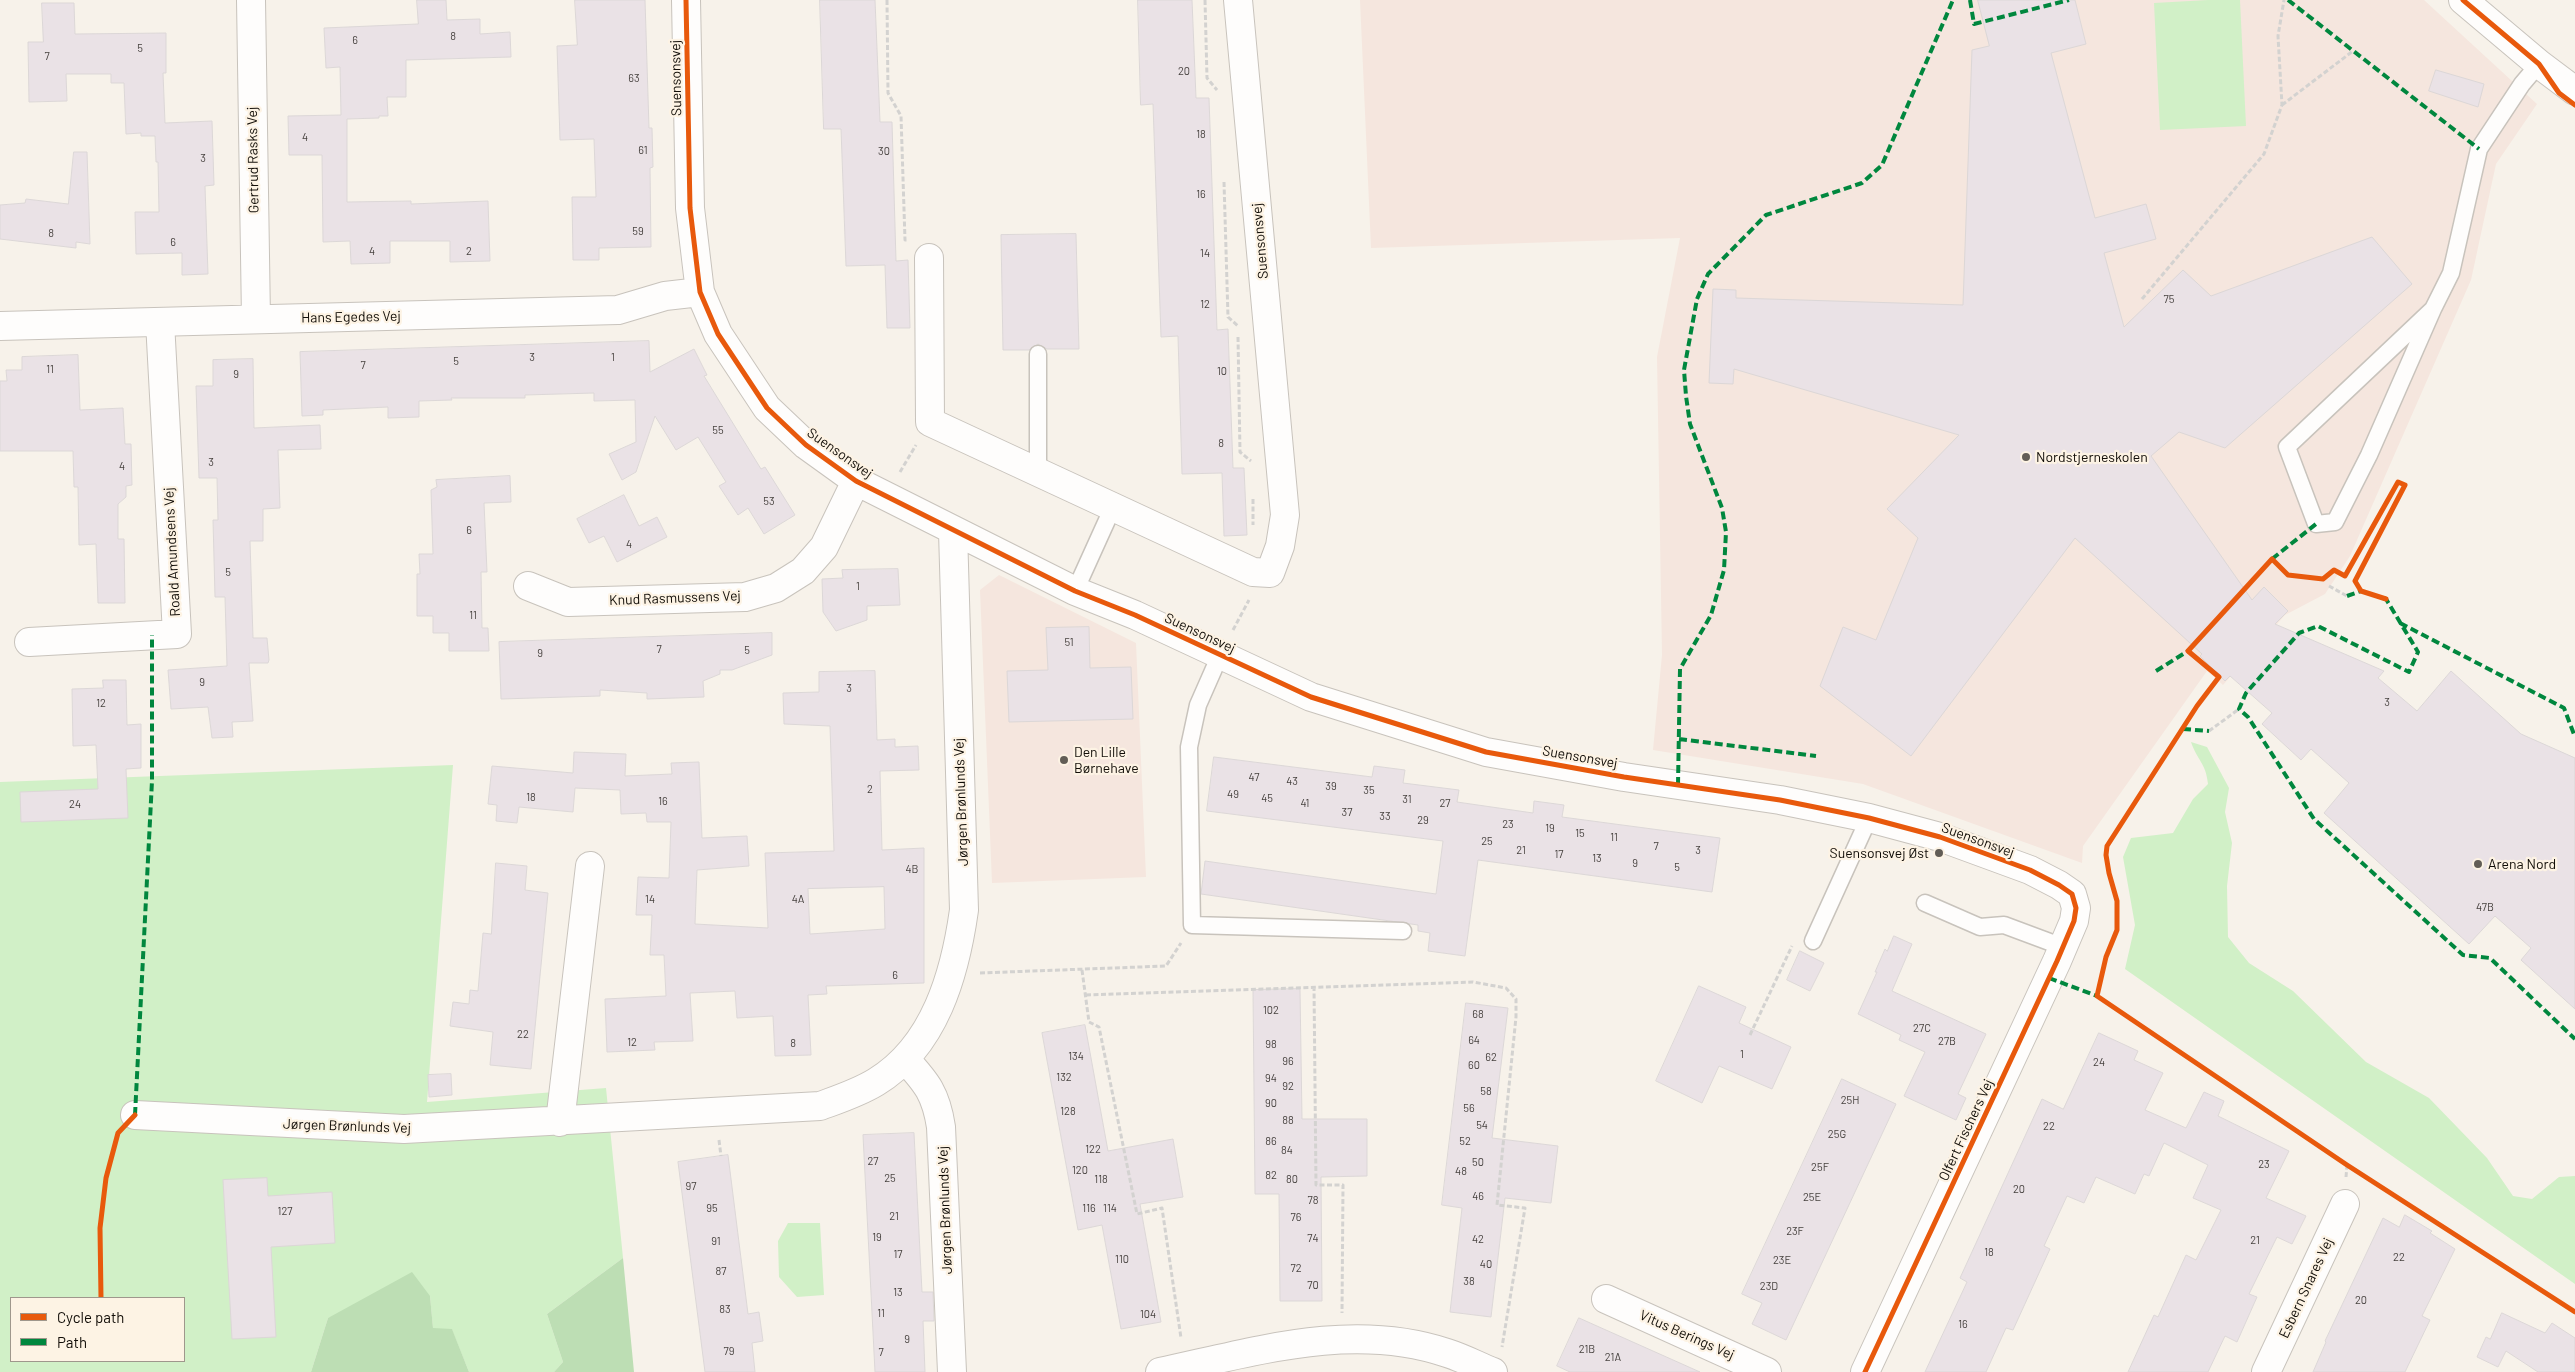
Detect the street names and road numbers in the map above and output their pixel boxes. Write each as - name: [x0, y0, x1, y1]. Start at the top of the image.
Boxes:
- street label: Suensonsvej: [667, 40, 685, 116]
- street label: Gertrud Rasks Vej: [244, 106, 262, 214]
- street label: Suensonsvej: [1248, 202, 1272, 280]
- street label: Hans Egedes Vej: [301, 308, 401, 326]
- street label: Suensonsvej: [804, 424, 876, 482]
- street label: Roald Amundsens Vej: [160, 487, 184, 617]
- street label: Knud Rasmussens Vej: [609, 587, 741, 609]
- street label: Suensonsvej: [1162, 609, 1238, 657]
- street label: Jørgen Brønlunds Vej: [950, 738, 972, 866]
- street label: Suensonsvej: [1541, 742, 1619, 772]
- street label: Suensonsvej: [1939, 819, 2017, 861]
- street label: Olfert Fischers Vej: [1935, 1076, 1997, 1184]
- street label: Jørgen Brønlunds Vej: [283, 1115, 411, 1137]
- street label: Jørgen Brønlunds Vej: [934, 1146, 956, 1274]
- street label: Esbern Snares Vej: [2275, 1235, 2337, 1341]
- street label: Vitus Berings Vej: [1637, 1307, 1737, 1363]

